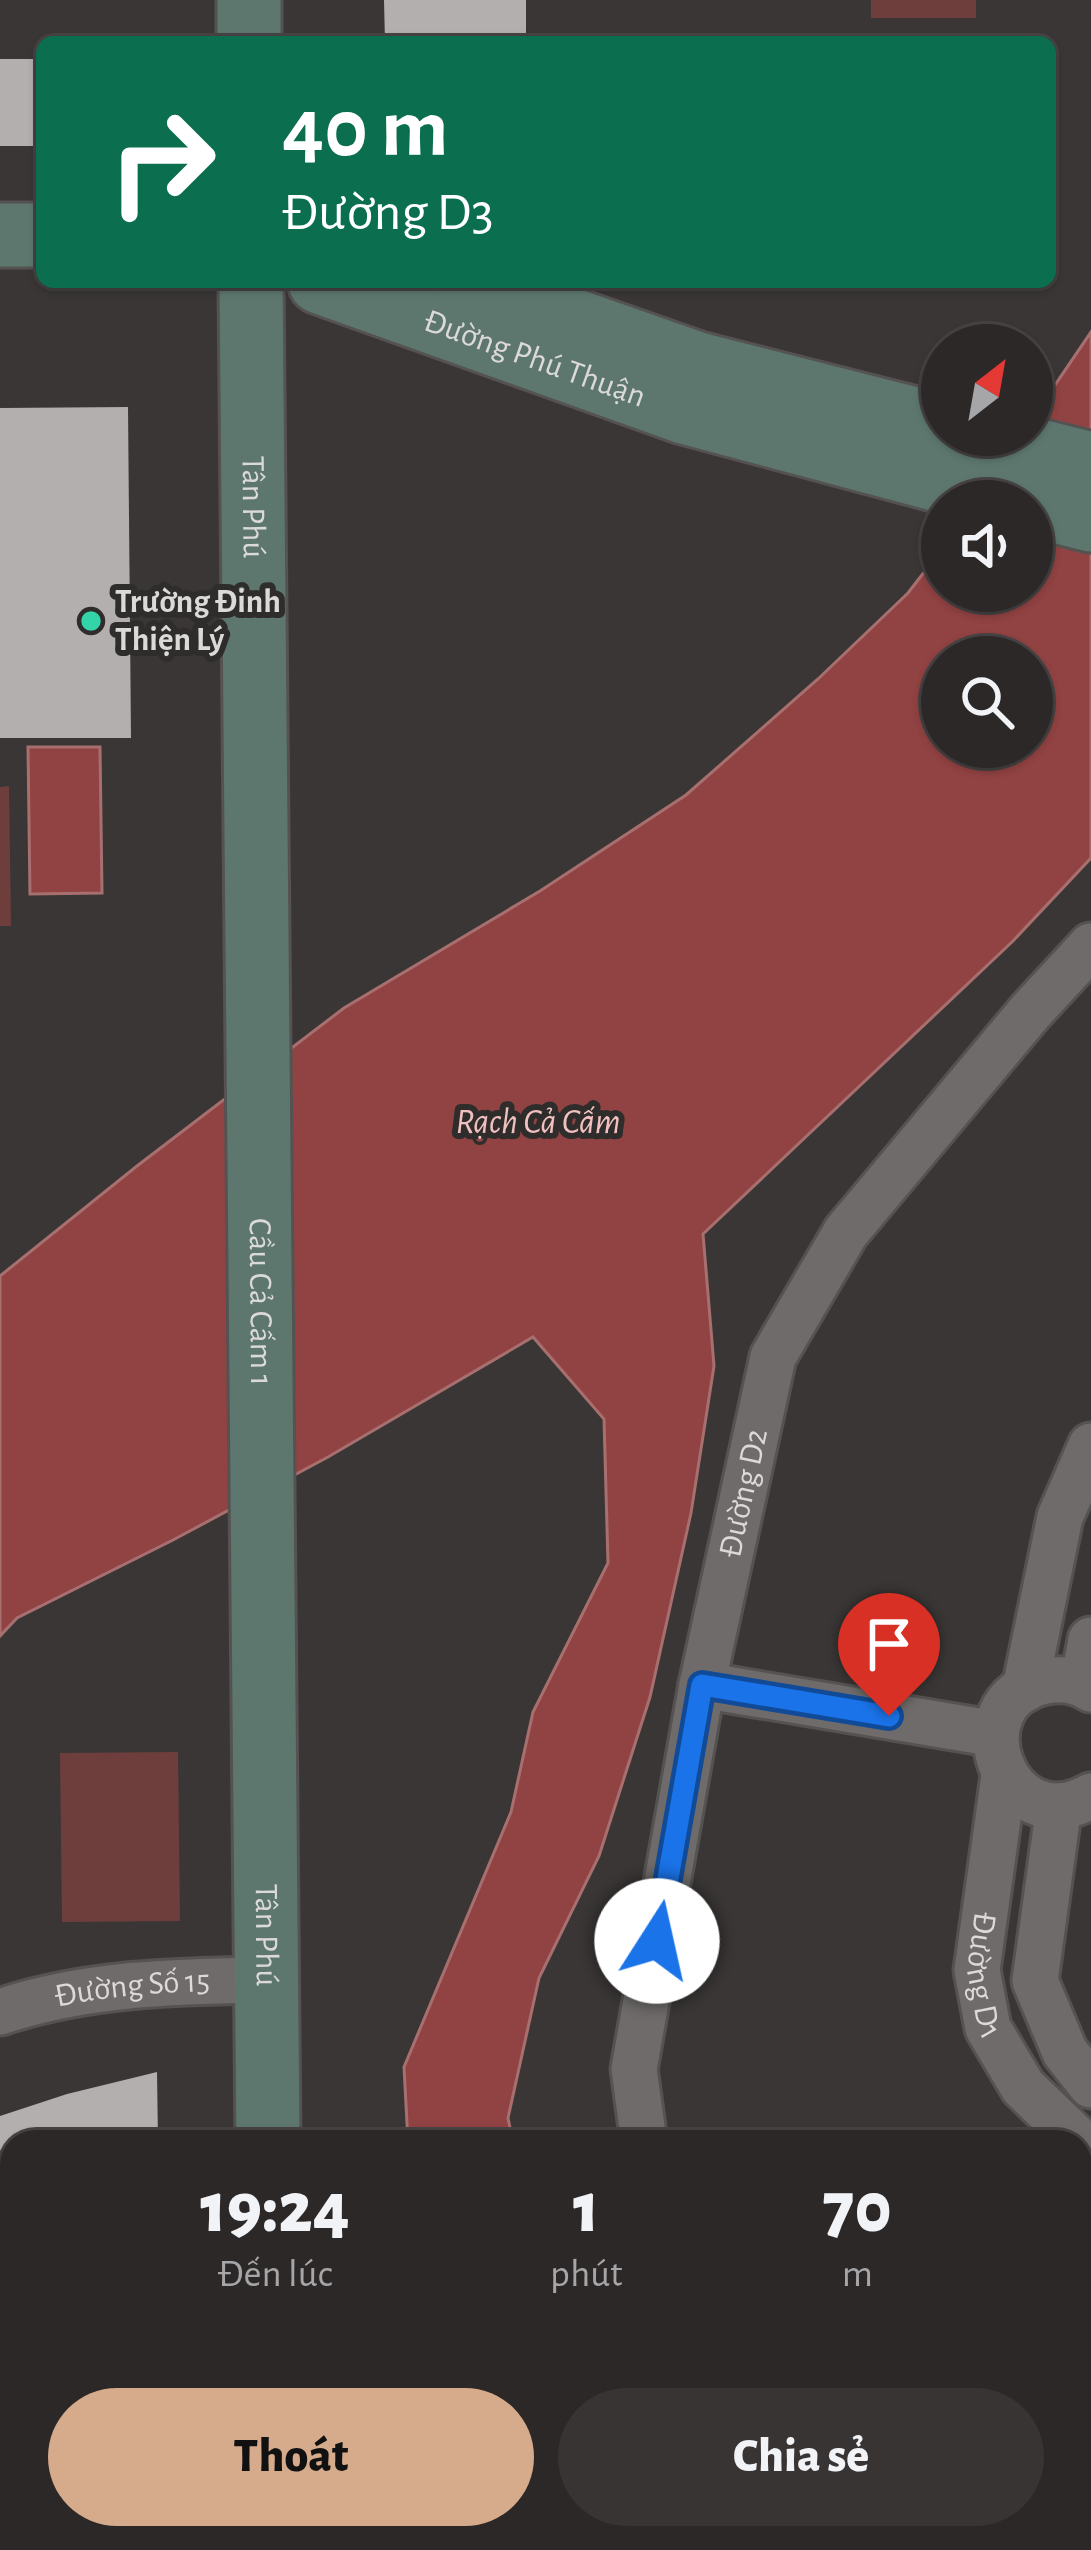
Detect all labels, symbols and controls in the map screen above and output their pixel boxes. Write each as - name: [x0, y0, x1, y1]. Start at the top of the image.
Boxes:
- icon: right: [84, 84, 240, 240]
- text: 40 m: [282, 88, 449, 172]
- text: Đường D3: [282, 186, 494, 240]
- street label: Đường Phú Thuận: [419, 304, 650, 413]
- north arrow: [921, 324, 1053, 456]
- map controls: [921, 324, 1053, 768]
- street label: Tân Phú: [236, 456, 270, 559]
- button: sound: [921, 480, 1053, 612]
- place label: Trường Đinh Thiện Lý: [115, 586, 281, 657]
- marker: Trường Đinh Thiện Lý: [78, 608, 104, 634]
- button: search: [921, 636, 1053, 768]
- water label: Rạch Cả Cấm: [455, 1104, 621, 1140]
- street label: Cầu Cả Cấm 1: [243, 1218, 278, 1386]
- street label: Đường D2: [714, 1426, 774, 1561]
- pin: [838, 1593, 940, 1716]
- icon: arrive: [856, 1611, 922, 1677]
- position arrow: [594, 1878, 720, 2004]
- street label: Tân Phú: [249, 1883, 283, 1987]
- street label: Đường D1: [960, 1910, 1007, 2045]
- street label: Đường Số 15: [52, 1965, 211, 2013]
- text: 19:24: [200, 2173, 350, 2245]
- text: 1: [573, 2173, 600, 2245]
- text: 70: [823, 2173, 892, 2245]
- text: Đến lúc: [217, 2255, 333, 2294]
- text: phút: [550, 2255, 623, 2294]
- text: m: [842, 2255, 873, 2294]
- button: Thoát: [48, 2388, 534, 2526]
- button: Chia sẻ: [558, 2388, 1044, 2526]

